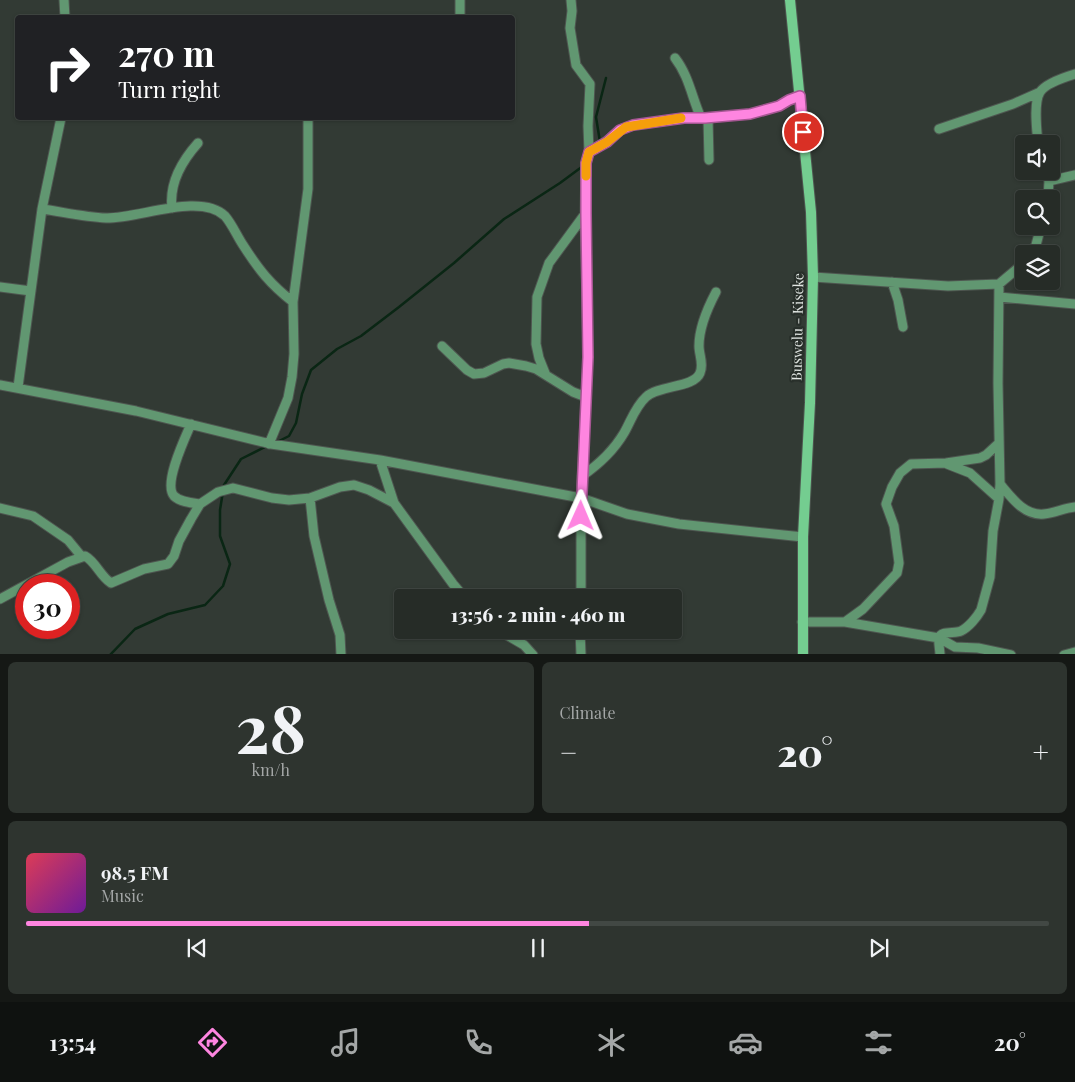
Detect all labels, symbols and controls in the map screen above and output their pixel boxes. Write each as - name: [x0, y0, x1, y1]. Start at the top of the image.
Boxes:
- text: 270 m: [118, 29, 215, 76]
- icon: right: [35, 35, 100, 100]
- text: Turn right: [118, 74, 220, 104]
- pin: [782, 111, 824, 153]
- icon: arrive: [789, 118, 817, 146]
- map controls: [1015, 135, 1060, 290]
- button: sound: [1015, 135, 1060, 180]
- button: search: [1015, 190, 1060, 235]
- button: layers: [1015, 245, 1060, 290]
- street label: Buswelu - Kiseke: [787, 273, 807, 381]
- position arrow: [554, 489, 606, 541]
- speed limit sign: 30: [15, 574, 80, 639]
- text: 13:56 · 2 min · 460 m: [451, 601, 625, 627]
- text: 28: [236, 683, 306, 769]
- text: Climate: [560, 702, 616, 723]
- text: 20°: [777, 726, 833, 777]
- text: −: [560, 733, 578, 770]
- text: +: [1033, 733, 1049, 770]
- text: km/h: [252, 759, 290, 780]
- text: 98.5 FM: [101, 859, 169, 885]
- text: Music: [101, 885, 144, 906]
- icon: previous: [183, 934, 211, 962]
- icon: pause: [524, 934, 552, 962]
- icon: next: [865, 934, 893, 962]
- icon: directions: [195, 1025, 230, 1060]
- icon: music: [328, 1025, 363, 1060]
- icon: phone: [461, 1025, 496, 1060]
- icon: climate: [594, 1025, 629, 1060]
- icon: car: [728, 1025, 763, 1060]
- icon: filters: [861, 1025, 896, 1060]
- text: 13:54: [49, 1027, 96, 1057]
- text: 20°: [994, 1027, 1026, 1057]

